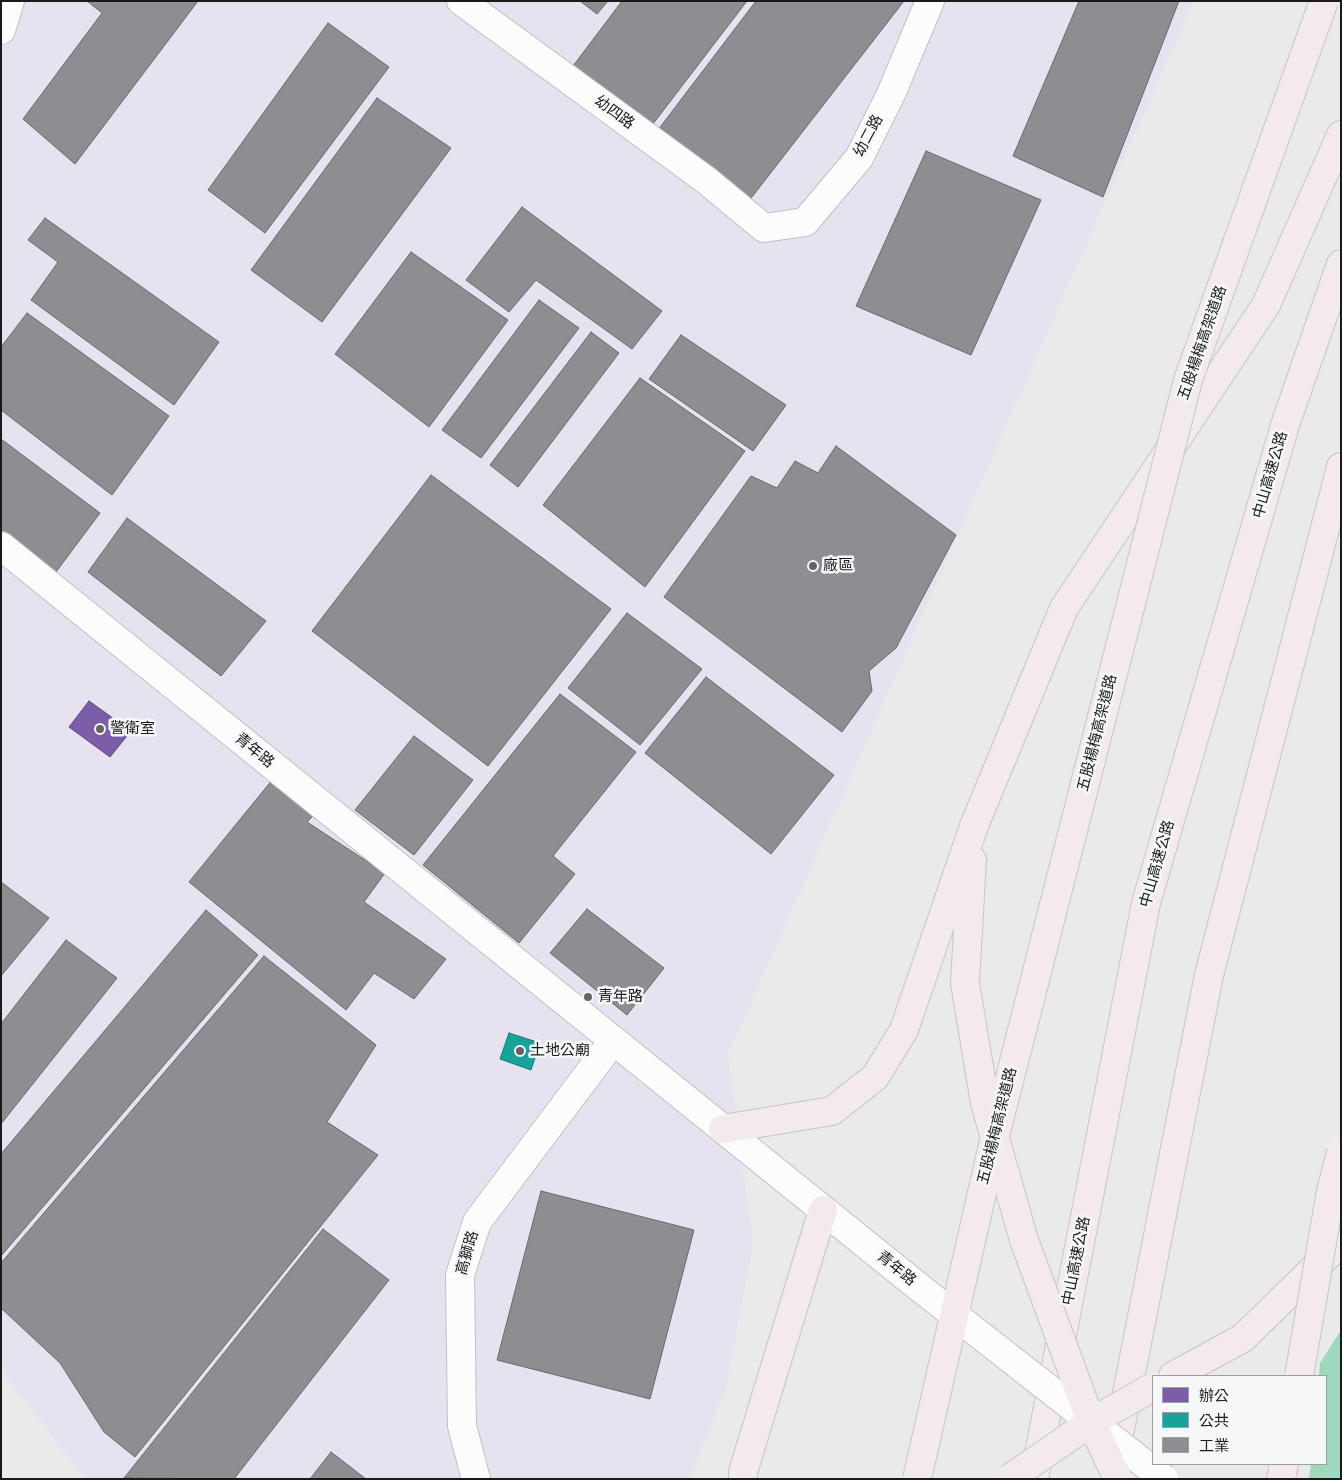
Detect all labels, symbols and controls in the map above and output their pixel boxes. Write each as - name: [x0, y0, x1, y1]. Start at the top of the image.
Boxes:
- street label: 幼四路: [591, 92, 637, 134]
- street label: 幼二路: [850, 112, 888, 160]
- street label: 五股楊梅高架道路: [1175, 283, 1231, 403]
- street label: 中山高速公路: [1250, 429, 1292, 521]
- place label: 廠區: [823, 557, 853, 575]
- marker: 廠區: [807, 560, 819, 572]
- street label: 五股楊梅高架道路: [1075, 673, 1121, 793]
- place label: 警衛室: [110, 720, 155, 738]
- marker: 警衛室: [94, 723, 106, 735]
- street label: 青年路: [231, 730, 277, 772]
- street label: 中山高速公路: [1137, 818, 1179, 910]
- place label: 青年路: [598, 988, 643, 1006]
- marker: 青年路: [582, 991, 594, 1003]
- place label: 土地公廟: [530, 1042, 590, 1060]
- marker: 土地公廟: [514, 1045, 526, 1057]
- street label: 五股楊梅高架道路: [975, 1066, 1021, 1186]
- street label: 中山高速公路: [1060, 1215, 1094, 1307]
- street label: 高獅路: [453, 1229, 483, 1277]
- street label: 青年路: [873, 1248, 919, 1290]
- legend: [1152, 1375, 1327, 1465]
- text: 辦公: [1199, 1387, 1229, 1406]
- text: 公共: [1199, 1412, 1229, 1431]
- text: 工業: [1199, 1437, 1229, 1456]

